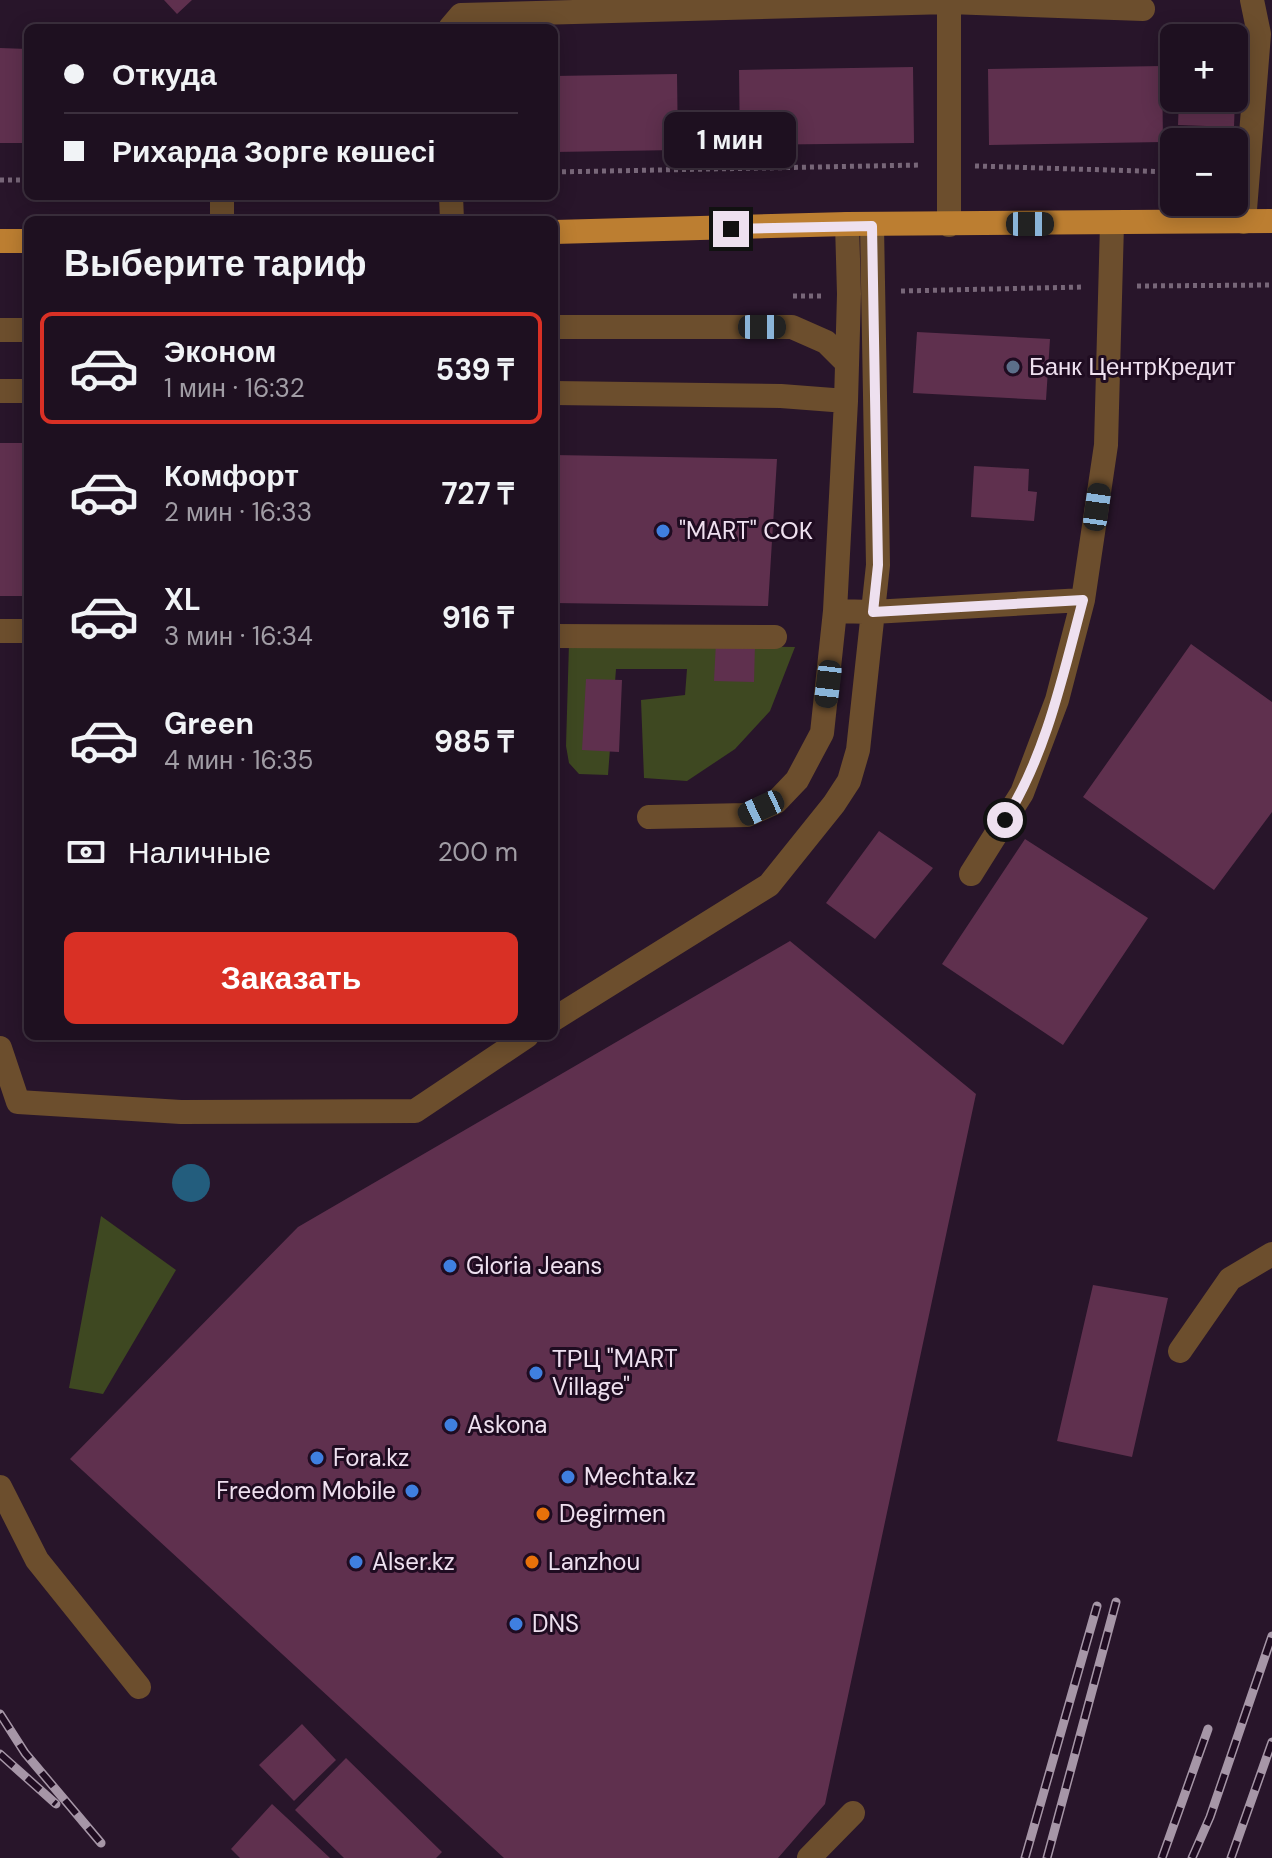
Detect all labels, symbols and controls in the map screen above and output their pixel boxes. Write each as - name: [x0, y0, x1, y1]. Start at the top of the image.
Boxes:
- map controls: [1160, 24, 1248, 216]
- button: +: [1160, 24, 1248, 112]
- text: Откуда: [112, 55, 217, 94]
- callout: 1 мин: [665, 113, 797, 169]
- text: 1 мин: [697, 123, 763, 157]
- button: −: [1160, 128, 1248, 216]
- text: Рихарда Зорге көшесі: [112, 132, 436, 171]
- route end: [713, 211, 749, 247]
- car: [1006, 212, 1054, 236]
- text: Выберите тариф: [64, 240, 367, 287]
- car: [738, 315, 786, 339]
- icon: car: [68, 332, 140, 404]
- text: Эконом: [164, 332, 277, 371]
- text: 539 ₸: [435, 350, 514, 389]
- place label: Банк ЦентрКредит: [1029, 351, 1235, 382]
- marker: Банк ЦентрКредит: [1004, 358, 1022, 376]
- text: 1 мин · 16:32: [164, 371, 305, 405]
- icon: car: [68, 456, 140, 528]
- text: Комфорт: [164, 456, 299, 495]
- text: 727 ₸: [442, 474, 514, 513]
- car: [1082, 482, 1112, 532]
- text: 2 мин · 16:33: [164, 495, 312, 529]
- place label: "MART" СОК: [679, 515, 813, 546]
- marker: "MART" СОК: [654, 522, 672, 540]
- icon: car: [68, 580, 140, 652]
- text: XL: [164, 580, 201, 619]
- text: 916 ₸: [442, 598, 514, 637]
- text: 3 мин · 16:34: [164, 619, 313, 653]
- car: [813, 659, 843, 709]
- icon: car: [68, 704, 140, 776]
- text: Green: [164, 704, 254, 743]
- text: 985 ₸: [434, 722, 514, 761]
- text: 4 мин · 16:35: [164, 743, 313, 777]
- car: [734, 787, 788, 829]
- route start: [987, 802, 1023, 838]
- icon: cash: [64, 830, 108, 874]
- text: Наличные: [128, 833, 271, 872]
- text: 200 m: [438, 835, 518, 869]
- button: Заказать: [64, 932, 518, 1024]
- place label: Gloria Jeans: [466, 1250, 602, 1281]
- marker: Gloria Jeans: [441, 1257, 459, 1275]
- place label: ТРЦ "MART Village": [552, 1343, 678, 1402]
- marker: ТРЦ "MART Village": [527, 1364, 545, 1382]
- place label: Askona: [467, 1409, 547, 1440]
- marker: Askona: [442, 1416, 460, 1434]
- place label: Fora.kz: [333, 1442, 409, 1473]
- marker: Fora.kz: [308, 1449, 326, 1467]
- place label: Mechta.kz: [584, 1461, 696, 1492]
- marker: Mechta.kz: [559, 1468, 577, 1486]
- place label: Freedom Mobile: [216, 1475, 396, 1506]
- marker: Freedom Mobile: [403, 1482, 421, 1500]
- place label: Degirmen: [559, 1498, 666, 1529]
- marker: Degirmen: [534, 1505, 552, 1523]
- place label: Alser.kz: [372, 1546, 455, 1577]
- place label: Lanzhou: [548, 1546, 640, 1577]
- marker: Alser.kz: [347, 1553, 365, 1571]
- marker: Lanzhou: [523, 1553, 541, 1571]
- place label: DNS: [532, 1608, 579, 1639]
- marker: DNS: [507, 1615, 525, 1633]

